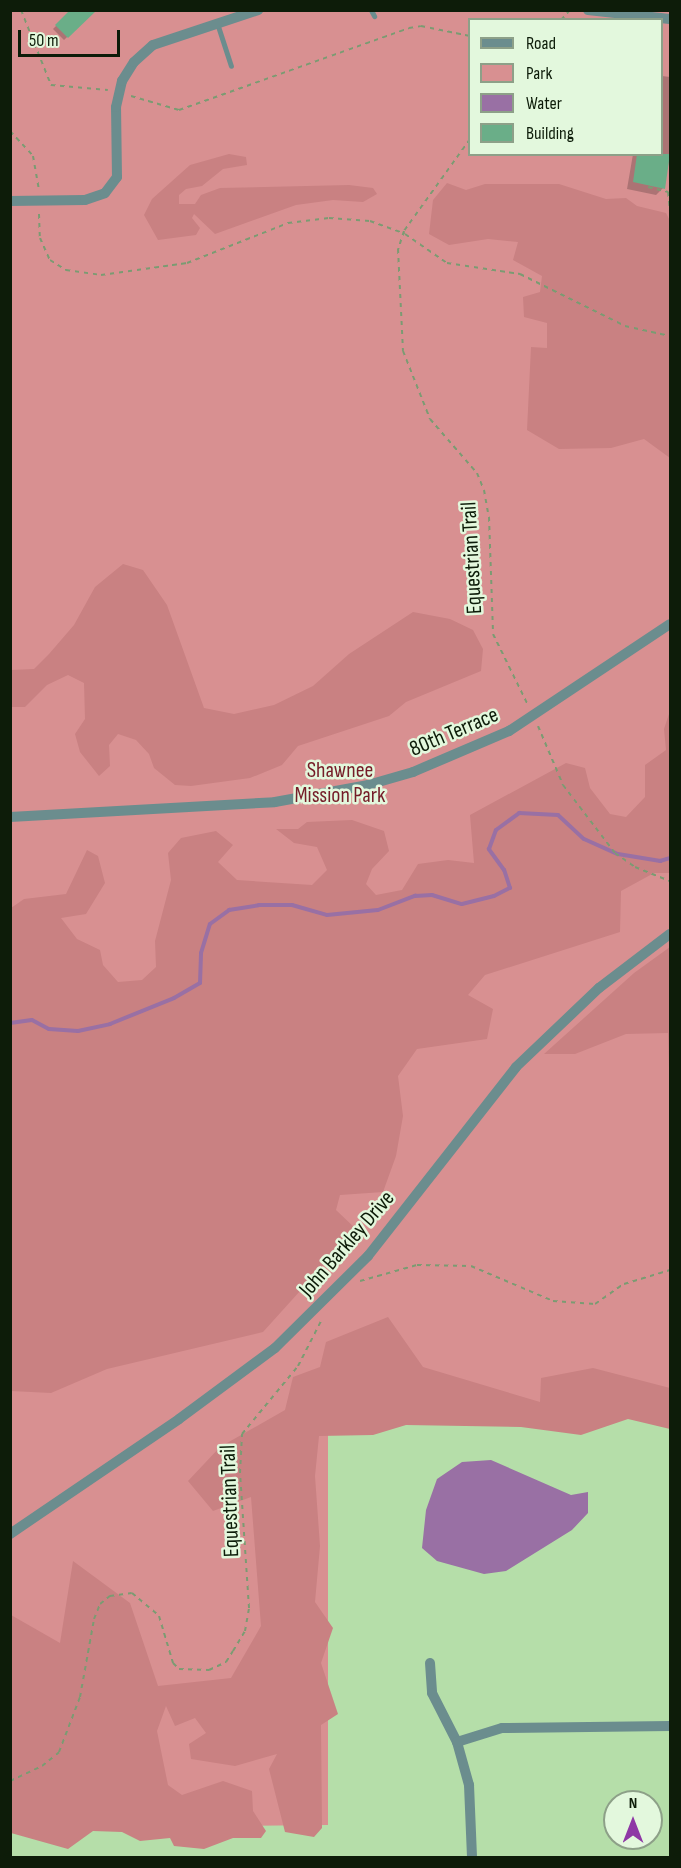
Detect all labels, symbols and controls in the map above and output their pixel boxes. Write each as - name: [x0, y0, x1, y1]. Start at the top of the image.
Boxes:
- scale bar: [21, 18, 123, 56]
- legend: [468, 18, 663, 156]
- text: 50 m: [29, 30, 59, 51]
- text: Road: [526, 33, 556, 54]
- text: Park: [526, 63, 552, 84]
- text: Water: [526, 93, 562, 114]
- text: Building: [526, 123, 574, 144]
- street label: Equestrian Trail: [456, 501, 488, 615]
- street label: 80th Terrace: [406, 702, 502, 762]
- park label: Shawnee Mission Park: [294, 757, 386, 808]
- street label: John Barkley Drive: [294, 1185, 400, 1303]
- street label: Equestrian Trail: [215, 1444, 245, 1558]
- north arrow: [603, 1790, 663, 1850]
- text: N: [629, 1794, 637, 1813]

